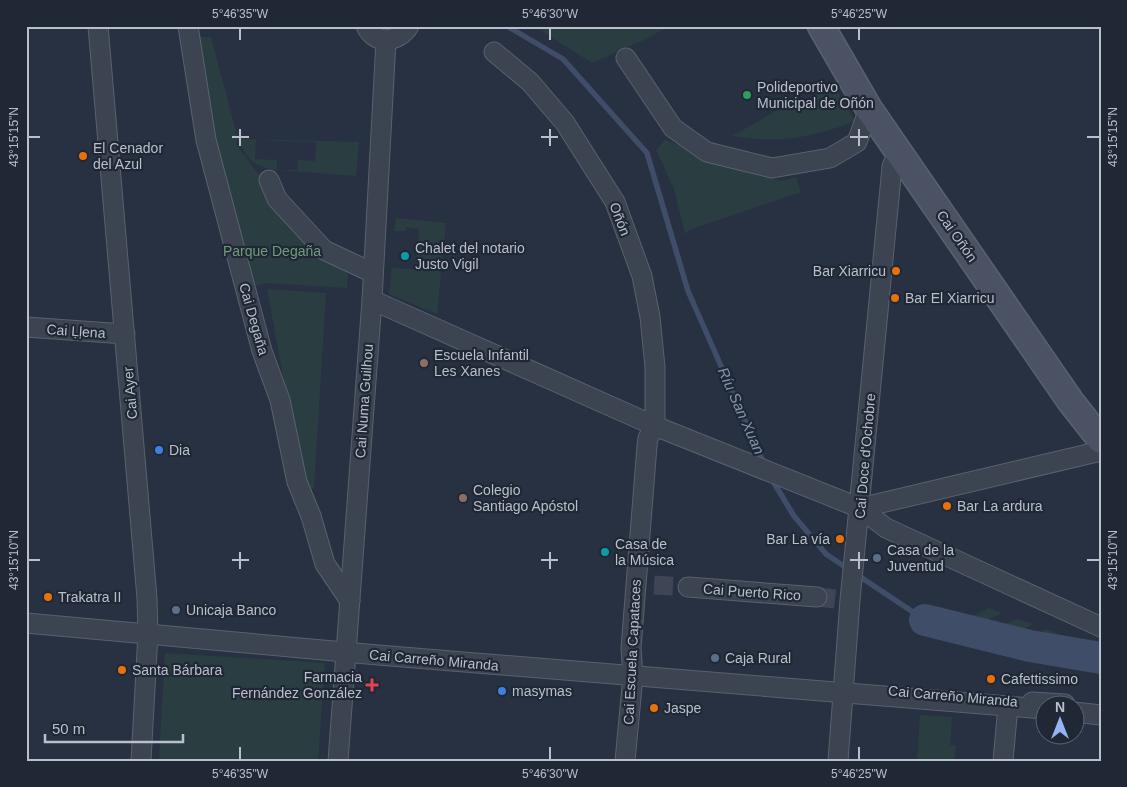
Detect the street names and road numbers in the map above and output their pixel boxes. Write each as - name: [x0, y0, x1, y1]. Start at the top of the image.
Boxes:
- street label: Oñón: [606, 200, 634, 238]
- street label: Cai Oñón: [933, 207, 981, 265]
- street label: Cai Degaña: [236, 281, 272, 357]
- street label: Cai Ḷḷena: [46, 321, 106, 341]
- street label: Cai Numa Guilhou: [352, 343, 376, 459]
- street label: Cai Ayer: [120, 366, 140, 420]
- street label: Cai Doce d'Ochobre: [852, 393, 878, 519]
- street label: Cai Escuela Capataces: [620, 579, 644, 725]
- street label: Cai Puerto Rico: [703, 581, 802, 603]
- street label: Cai Carreño Miranda: [369, 646, 500, 674]
- street label: Cai Carreño Miranda: [888, 682, 1019, 710]

